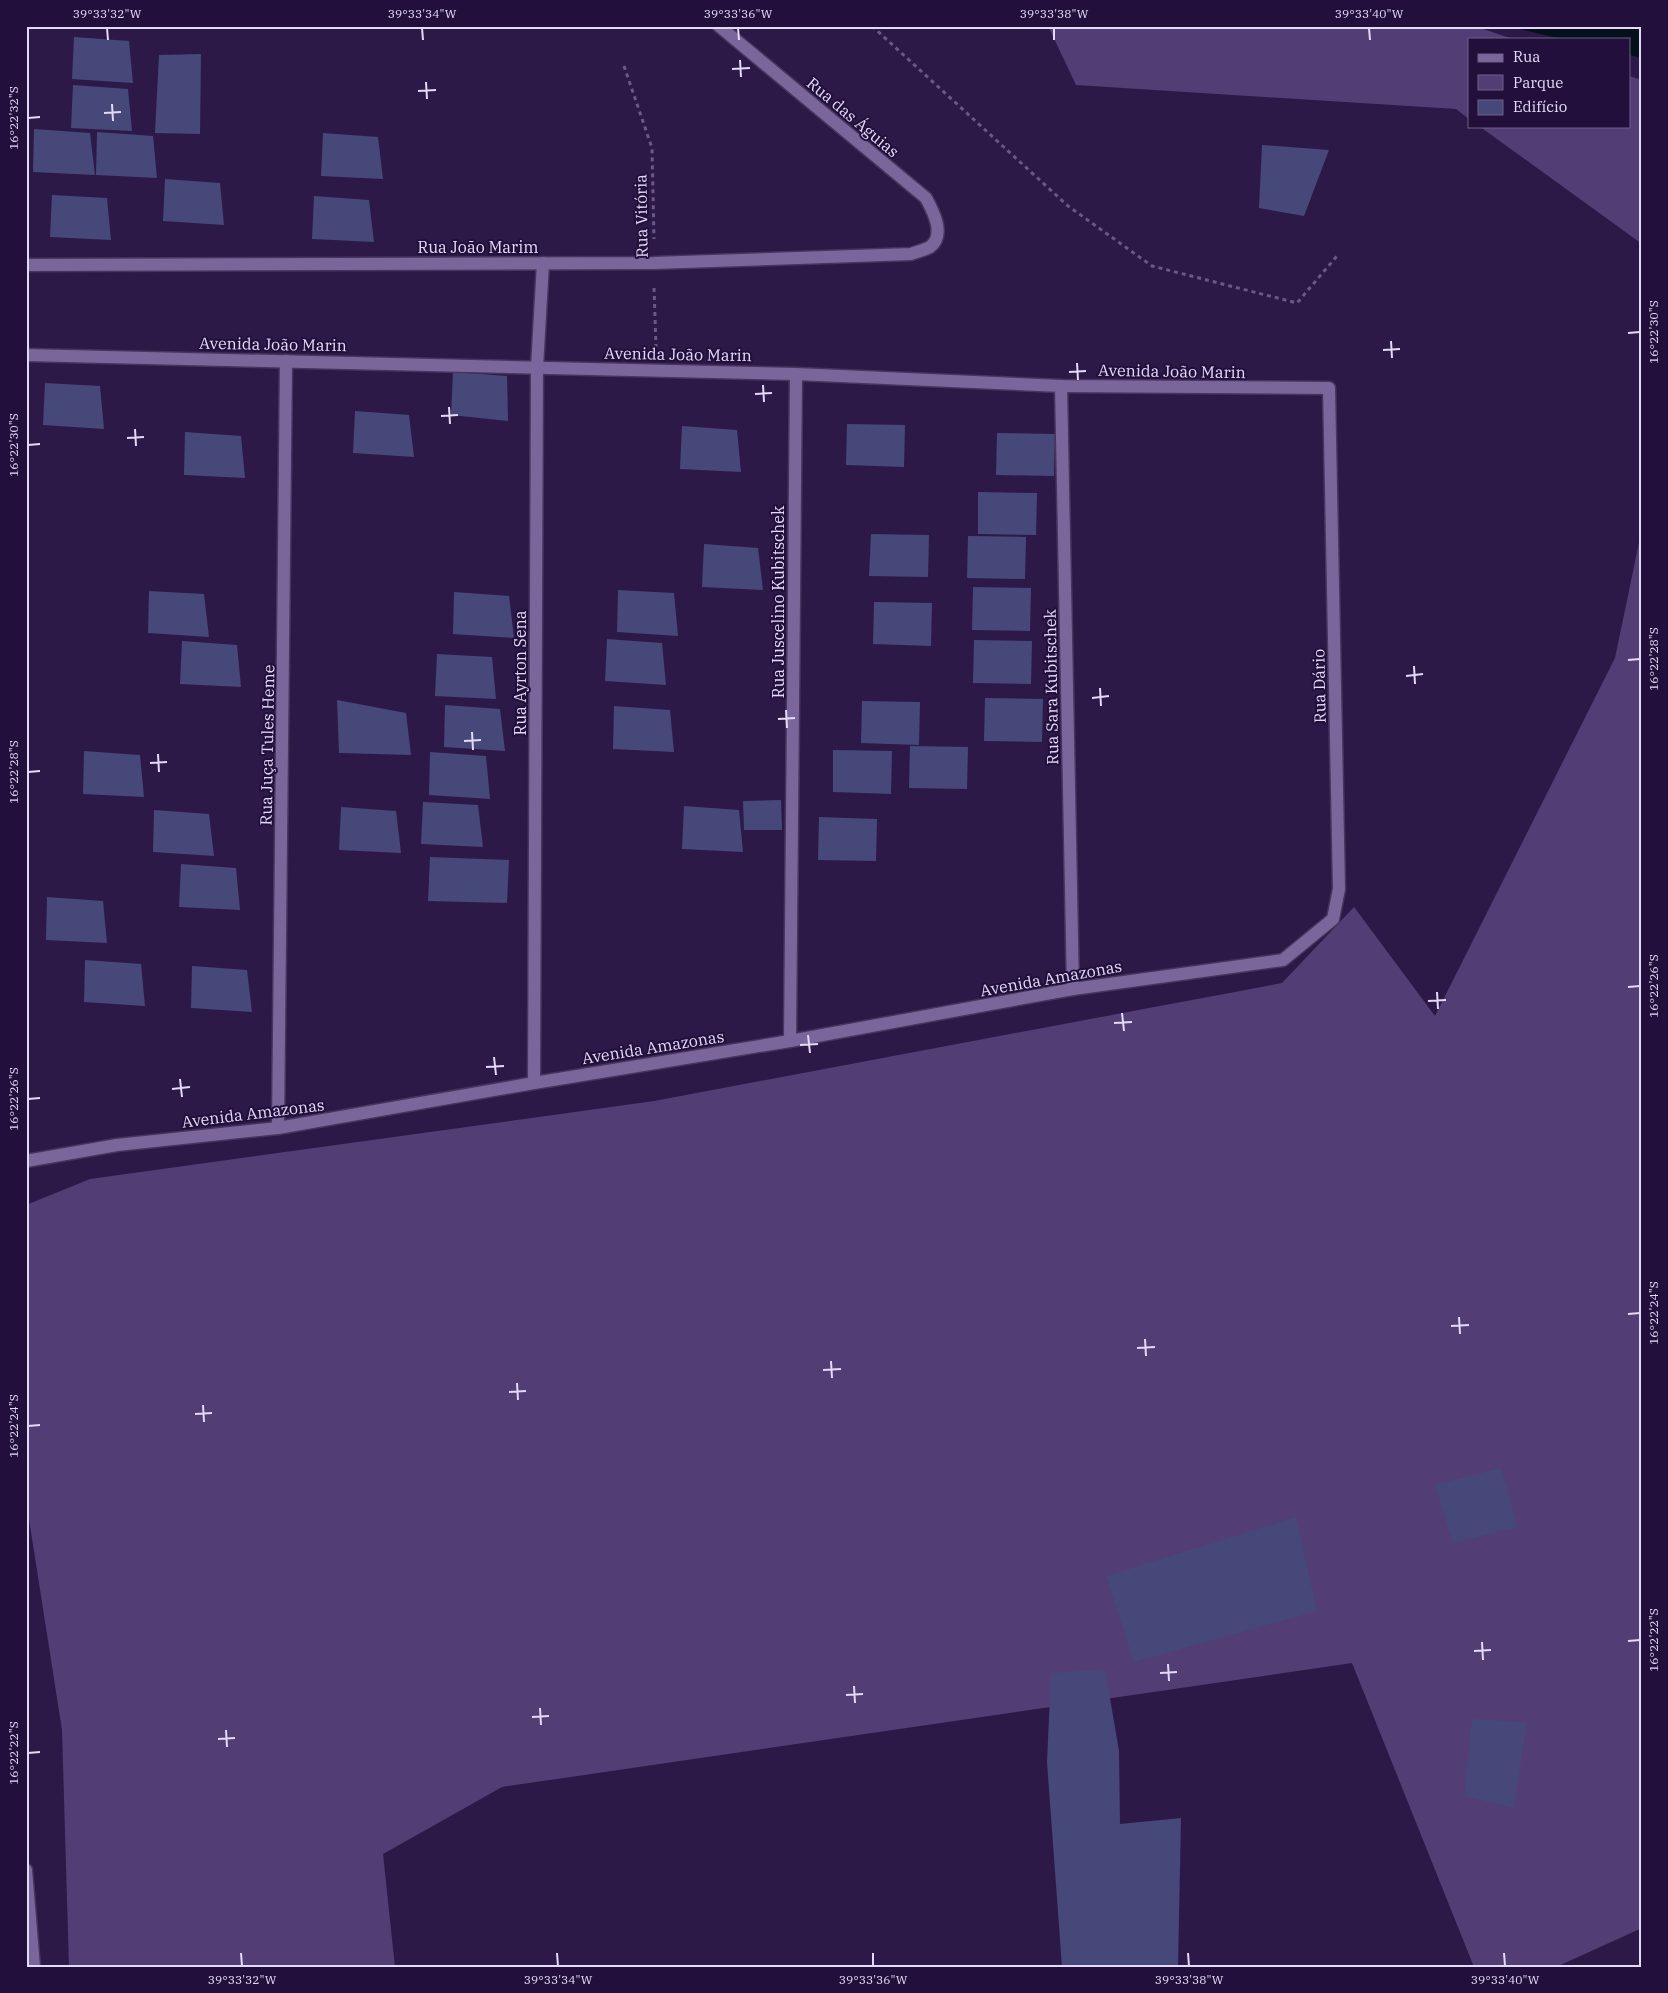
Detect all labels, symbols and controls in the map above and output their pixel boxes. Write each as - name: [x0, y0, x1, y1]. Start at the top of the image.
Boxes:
- text: 39°33'32"W: [73, 6, 142, 21]
- text: 39°33'34"W: [388, 6, 457, 21]
- text: 39°33'36"W: [704, 6, 773, 21]
- text: 39°33'38"W: [1020, 6, 1089, 21]
- text: 39°33'40"W: [1335, 6, 1404, 21]
- legend: [1468, 38, 1630, 128]
- text: Rua: [1513, 47, 1540, 66]
- street label: Rua das Águias: [803, 72, 904, 161]
- text: Parque: [1513, 73, 1563, 92]
- text: 16°22'32"S: [6, 86, 21, 150]
- text: Edifício: [1513, 97, 1567, 116]
- street label: Rua Vitória: [630, 174, 652, 258]
- street label: Rua João Marim: [418, 237, 538, 257]
- text: 16°22'30"S: [1646, 300, 1661, 364]
- street label: Avenida João Marin: [199, 333, 347, 355]
- street label: Avenida João Marin: [604, 343, 752, 365]
- street label: Avenida João Marin: [1098, 360, 1246, 382]
- text: 16°22'30"S: [6, 413, 21, 477]
- street label: Rua Juscelino Kubitschek: [768, 505, 788, 698]
- street label: Rua Sara Kubitschek: [1040, 608, 1062, 765]
- street label: Rua Ayrton Sena: [510, 610, 530, 736]
- text: 16°22'28"S: [1646, 627, 1661, 691]
- street label: Rua Dário: [1308, 649, 1330, 723]
- street label: Rua Juça Tules Heme: [256, 664, 278, 826]
- text: 16°22'28"S: [6, 740, 21, 804]
- text: 16°22'26"S: [1646, 954, 1661, 1018]
- street label: Avenida Amazonas: [979, 956, 1123, 1000]
- street label: Avenida Amazonas: [580, 1026, 726, 1068]
- text: 16°22'26"S: [6, 1067, 21, 1131]
- street label: Avenida Amazonas: [180, 1094, 326, 1132]
- text: 16°22'24"S: [1646, 1281, 1661, 1345]
- text: 16°22'24"S: [6, 1394, 21, 1458]
- text: 16°22'22"S: [1646, 1608, 1661, 1672]
- text: 16°22'22"S: [6, 1721, 21, 1785]
- text: 39°33'32"W: [208, 1972, 277, 1987]
- text: 39°33'34"W: [524, 1972, 593, 1987]
- text: 39°33'36"W: [839, 1972, 908, 1987]
- text: 39°33'38"W: [1155, 1972, 1224, 1987]
- text: 39°33'40"W: [1471, 1972, 1540, 1987]

